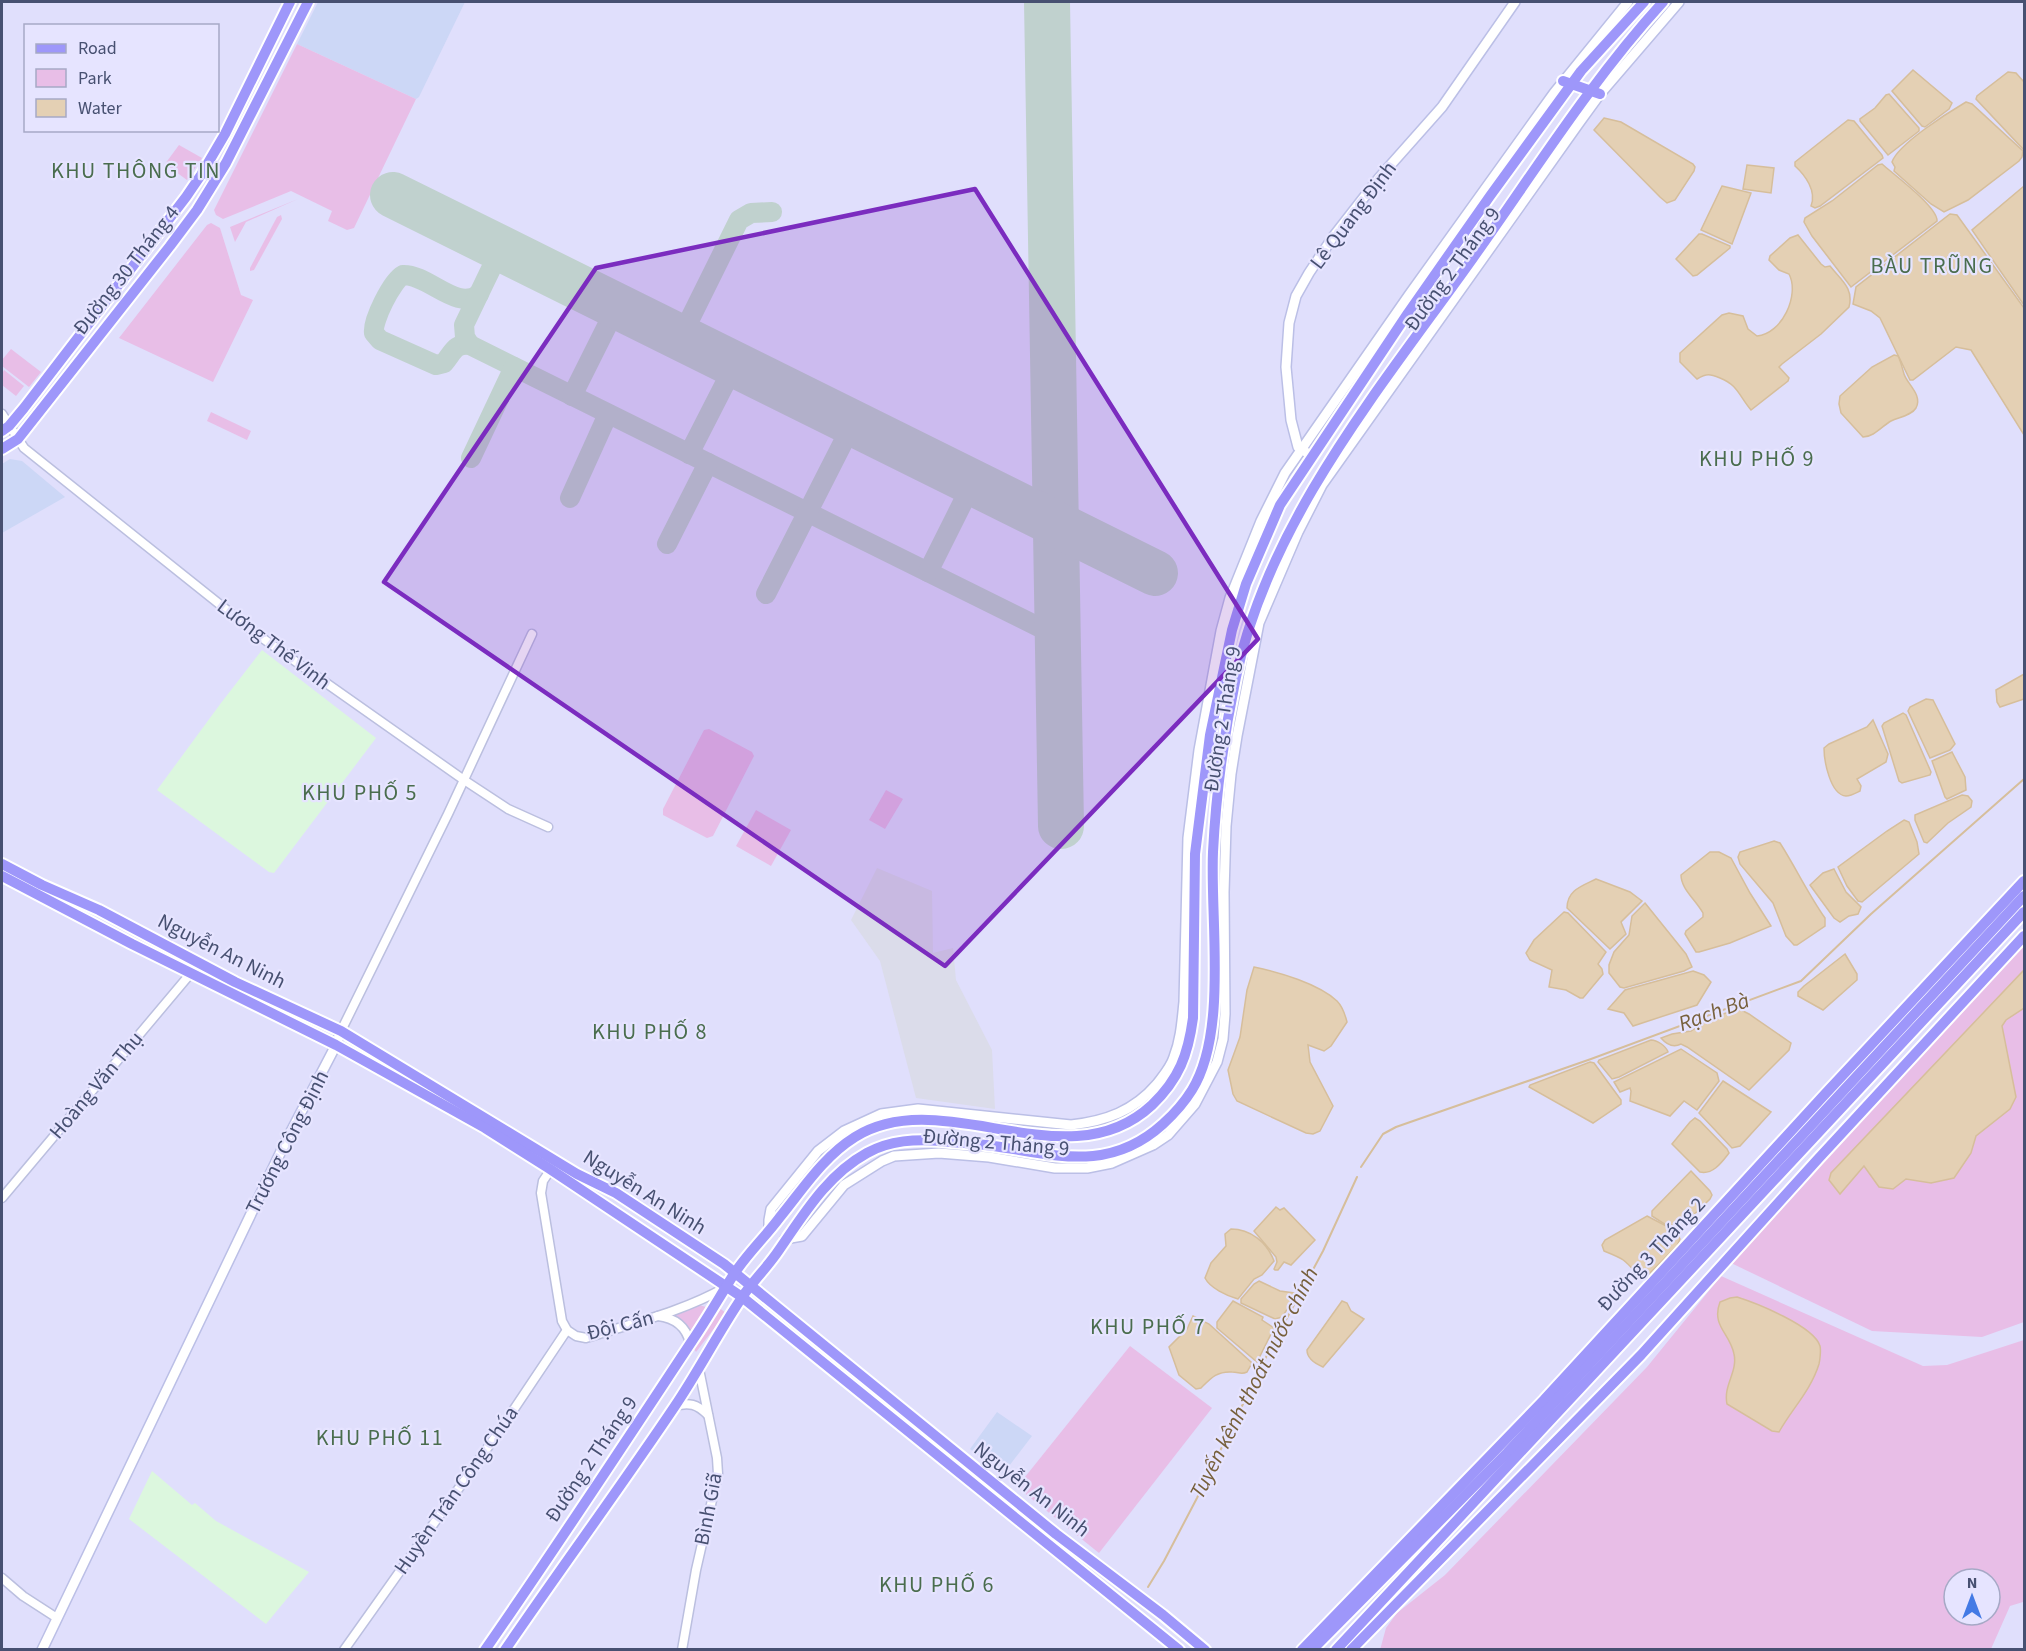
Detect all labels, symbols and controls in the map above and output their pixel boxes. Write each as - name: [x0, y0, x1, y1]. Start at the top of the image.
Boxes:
- legend: [24, 24, 219, 132]
- text: Road: [78, 36, 117, 61]
- text: Park: [78, 66, 112, 91]
- text: Water: [78, 96, 122, 121]
- district label: KHU THÔNG TIN: [51, 155, 221, 187]
- street label: Lê Quang Định: [1302, 155, 1404, 275]
- street label: Đường 30 Tháng 4: [66, 199, 186, 341]
- street label: Đường 2 Tháng 9: [1397, 201, 1507, 337]
- district label: BÀU TRŨNG: [1871, 250, 1993, 282]
- district label: KHU PHỐ 9: [1699, 443, 1815, 475]
- street label: Lương Thế Vinh: [211, 591, 337, 697]
- street label: Đường 2 Tháng 9: [1196, 644, 1248, 794]
- district label: KHU PHỐ 5: [302, 777, 418, 809]
- street label: Nguyễn An Ninh: [153, 906, 291, 996]
- water label: Rạch Bà: [1674, 984, 1754, 1040]
- district label: KHU PHỐ 8: [592, 1016, 708, 1048]
- street label: Hoàng Văn Thụ: [42, 1025, 150, 1145]
- street label: Trương Công Định: [238, 1065, 336, 1219]
- street label: Đường 2 Tháng 9: [921, 1121, 1071, 1163]
- street label: Nguyễn An Ninh: [578, 1142, 712, 1242]
- street label: Đường 3 Tháng 2: [1590, 1190, 1712, 1318]
- water label: Tuyến kênh thoát nước chính: [1182, 1261, 1326, 1505]
- street label: Đội Cấn: [583, 1302, 657, 1348]
- district label: KHU PHỐ 7: [1090, 1311, 1206, 1343]
- street label: Đường 2 Tháng 9: [537, 1390, 645, 1528]
- street label: Huyền Trân Công Chúa: [387, 1400, 525, 1580]
- district label: KHU PHỐ 11: [316, 1422, 444, 1454]
- street label: Nguyễn An Ninh: [968, 1434, 1096, 1544]
- street label: Bình Giã: [686, 1470, 730, 1548]
- north arrow: [1942, 1567, 2002, 1627]
- district label: KHU PHỐ 6: [879, 1569, 995, 1601]
- text: N: [1967, 1572, 1977, 1594]

